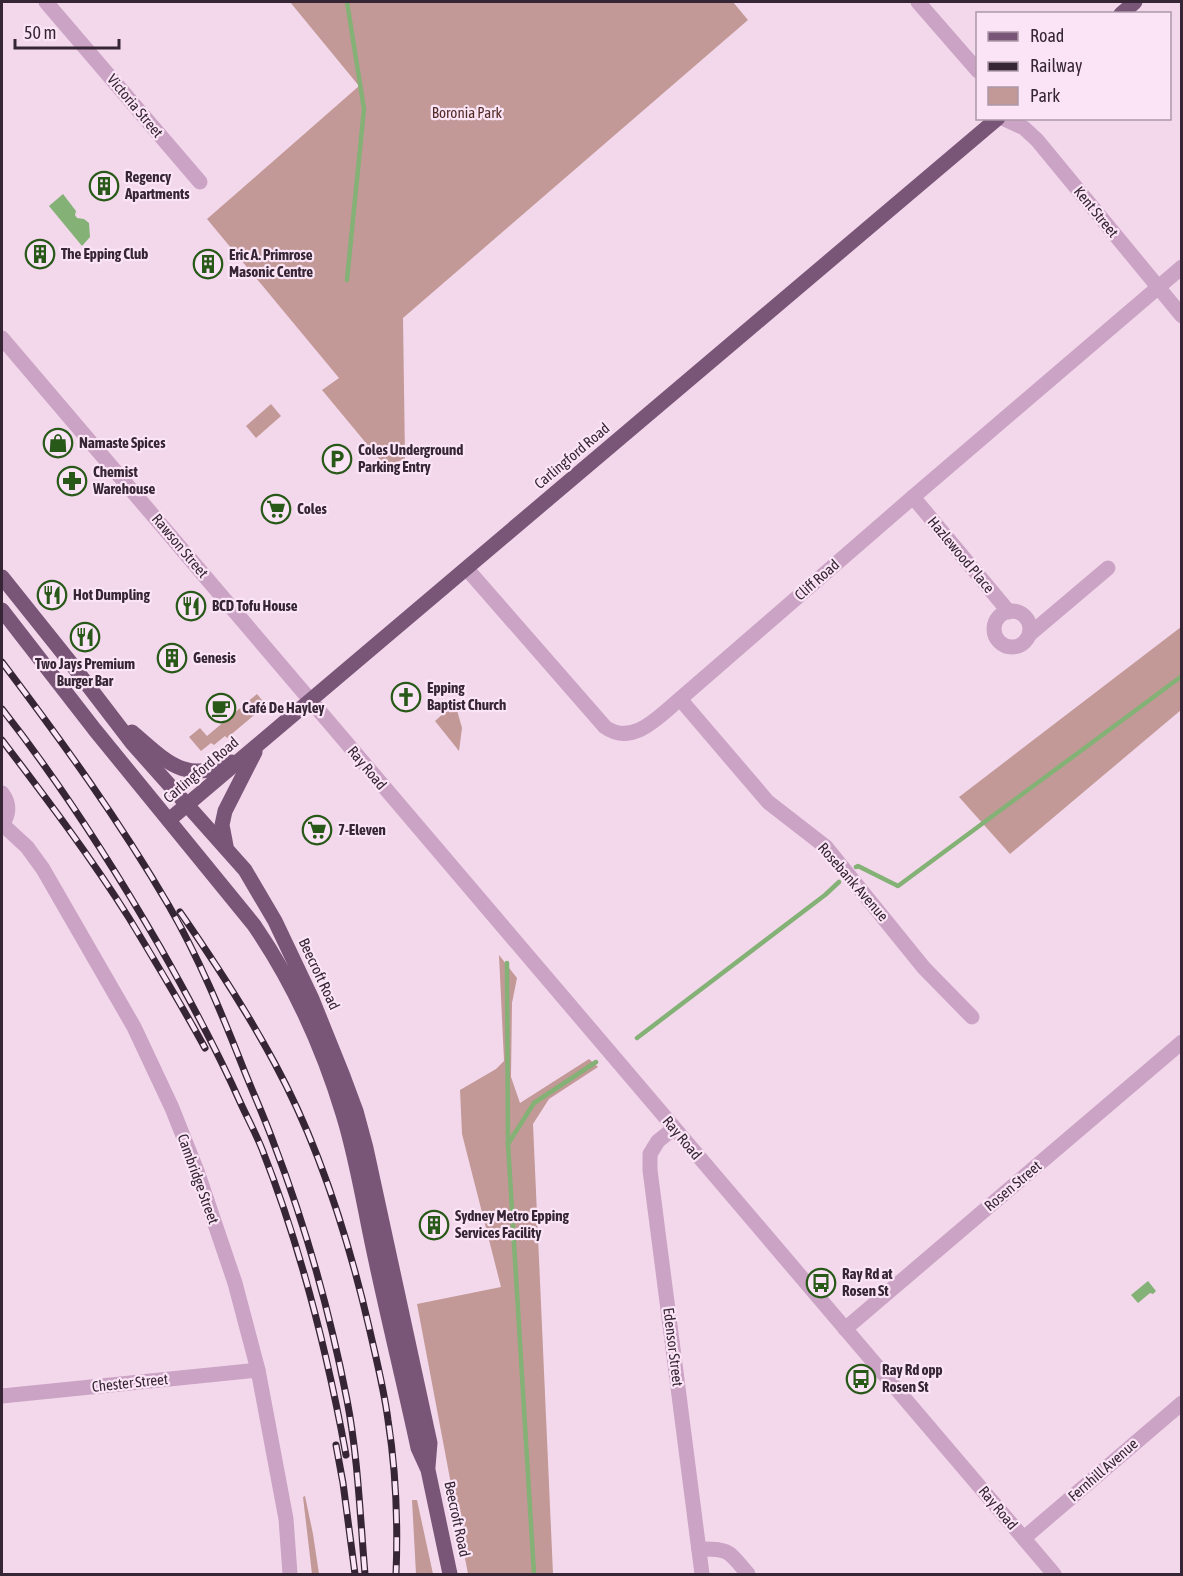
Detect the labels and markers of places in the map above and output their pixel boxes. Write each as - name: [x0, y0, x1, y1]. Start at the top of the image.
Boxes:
- place label: Regency Apartments: [124, 168, 190, 202]
- building icon: Regency Apartments: [88, 170, 120, 202]
- building icon: The Epping Club: [24, 238, 56, 270]
- place label: The Epping Club: [61, 245, 148, 262]
- place label: Eric A. Primrose Masonic Centre: [229, 246, 313, 280]
- building icon: Eric A. Primrose Masonic Centre: [192, 248, 224, 280]
- shop icon: Namaste Spices: [42, 427, 74, 459]
- place label: Namaste Spices: [79, 434, 166, 451]
- place label: Coles Underground Parking Entry: [358, 441, 463, 475]
- parking icon: Coles Underground Parking Entry: [321, 443, 353, 475]
- place label: Chemist Warehouse: [92, 463, 156, 497]
- pharmacy icon: Chemist Warehouse: [56, 465, 88, 497]
- supermarket icon: Coles: [260, 493, 292, 525]
- place label: Coles: [297, 500, 327, 517]
- restaurant icon: Hot Dumpling: [36, 579, 68, 611]
- place label: Hot Dumpling: [73, 586, 150, 603]
- restaurant icon: BCD Tofu House: [175, 590, 207, 622]
- place label: BCD Tofu House: [212, 597, 298, 614]
- restaurant icon: Two Jays Premium Burger Bar: [69, 621, 101, 653]
- building icon: Genesis: [156, 642, 188, 674]
- place label: Genesis: [193, 649, 237, 666]
- place label: Two Jays Premium Burger Bar: [35, 655, 135, 689]
- place label: Epping Baptist Church: [427, 679, 506, 713]
- church icon: Epping Baptist Church: [390, 681, 422, 713]
- cafe icon: Café De Hayley: [205, 692, 237, 724]
- place label: Café De Hayley: [242, 699, 325, 716]
- supermarket icon: 7-Eleven: [301, 814, 333, 846]
- place label: 7-Eleven: [338, 821, 386, 838]
- place label: Sydney Metro Epping Services Facility: [455, 1207, 570, 1241]
- building icon: Sydney Metro Epping Services Facility: [418, 1209, 450, 1241]
- place label: Ray Rd at Rosen St: [842, 1265, 893, 1299]
- bus stop icon: Ray Rd at Rosen St: [805, 1267, 837, 1299]
- place label: Ray Rd opp Rosen St: [882, 1361, 943, 1395]
- bus stop icon: Ray Rd opp Rosen St: [845, 1363, 877, 1395]

